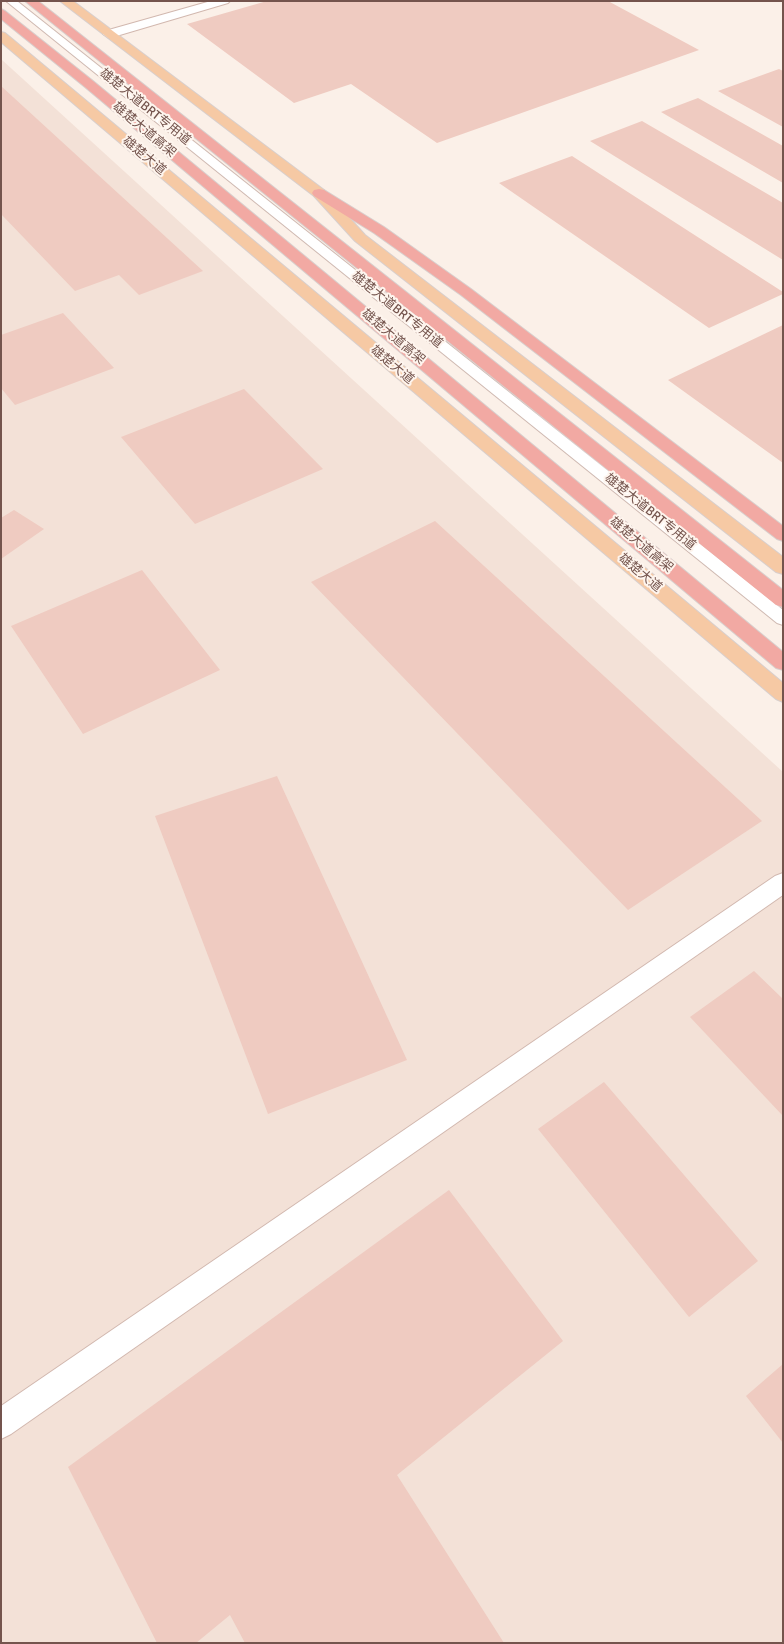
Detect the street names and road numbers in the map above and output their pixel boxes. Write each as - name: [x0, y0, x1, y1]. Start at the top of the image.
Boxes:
- street label: 雄楚大道BRT专用道: [96, 65, 194, 149]
- street label: 雄楚大道高架: [109, 99, 179, 161]
- street label: 雄楚大道: [119, 133, 169, 179]
- street label: 雄楚大道BRT专用道: [348, 268, 446, 352]
- street label: 雄楚大道高架: [358, 306, 428, 368]
- street label: 雄楚大道: [367, 342, 417, 388]
- street label: 雄楚大道BRT专用道: [601, 470, 699, 554]
- street label: 雄楚大道高架: [606, 514, 676, 576]
- street label: 雄楚大道: [615, 550, 665, 596]

